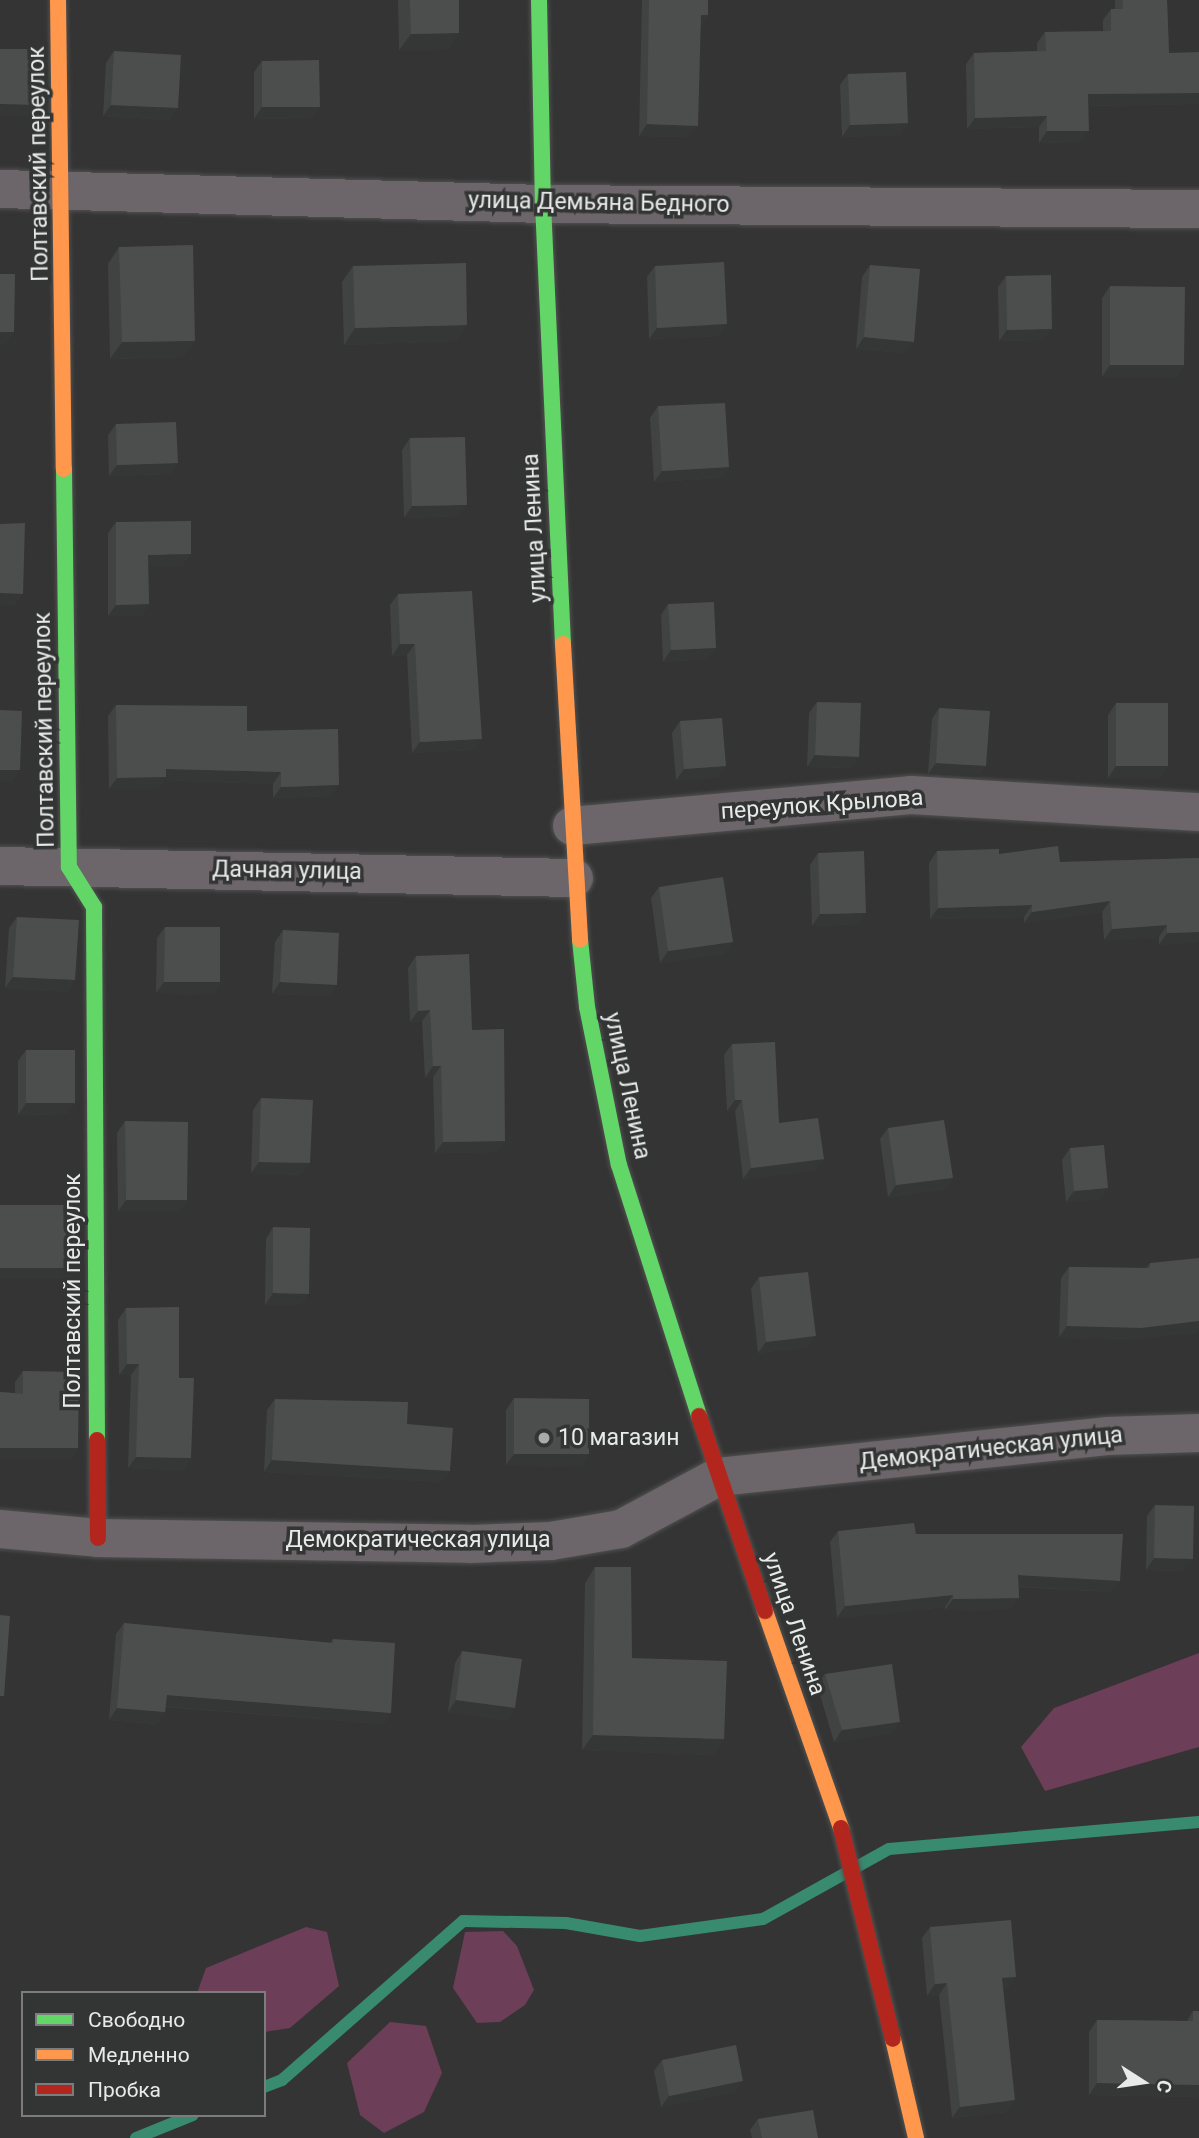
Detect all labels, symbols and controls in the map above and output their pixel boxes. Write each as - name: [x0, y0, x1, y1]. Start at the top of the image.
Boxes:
- street label: Полтавский переулок: [23, 46, 55, 282]
- street label: улица Демьяна Бедного: [468, 187, 730, 219]
- street label: улица Ленина: [517, 453, 553, 603]
- street label: Полтавский переулок: [29, 612, 61, 848]
- street label: переулок Крылова: [720, 784, 924, 826]
- street label: Дачная улица: [212, 856, 362, 886]
- street label: улица Ленина: [598, 1010, 656, 1162]
- street label: Полтавский переулок: [59, 1173, 87, 1409]
- street label: Демократическая улица: [858, 1421, 1124, 1477]
- place label: 10 магазин: [558, 1424, 680, 1452]
- marker: 10 магазин: [536, 1430, 552, 1446]
- street label: Демократическая улица: [286, 1526, 550, 1554]
- street label: улица Ленина: [757, 1549, 831, 1699]
- legend: [21, 1991, 266, 2117]
- text: Свободно: [88, 2008, 185, 2032]
- text: Медленно: [88, 2043, 190, 2067]
- north arrow: [1108, 2047, 1178, 2117]
- text: Пробка: [88, 2078, 161, 2102]
- text: С: [1151, 2078, 1177, 2095]

